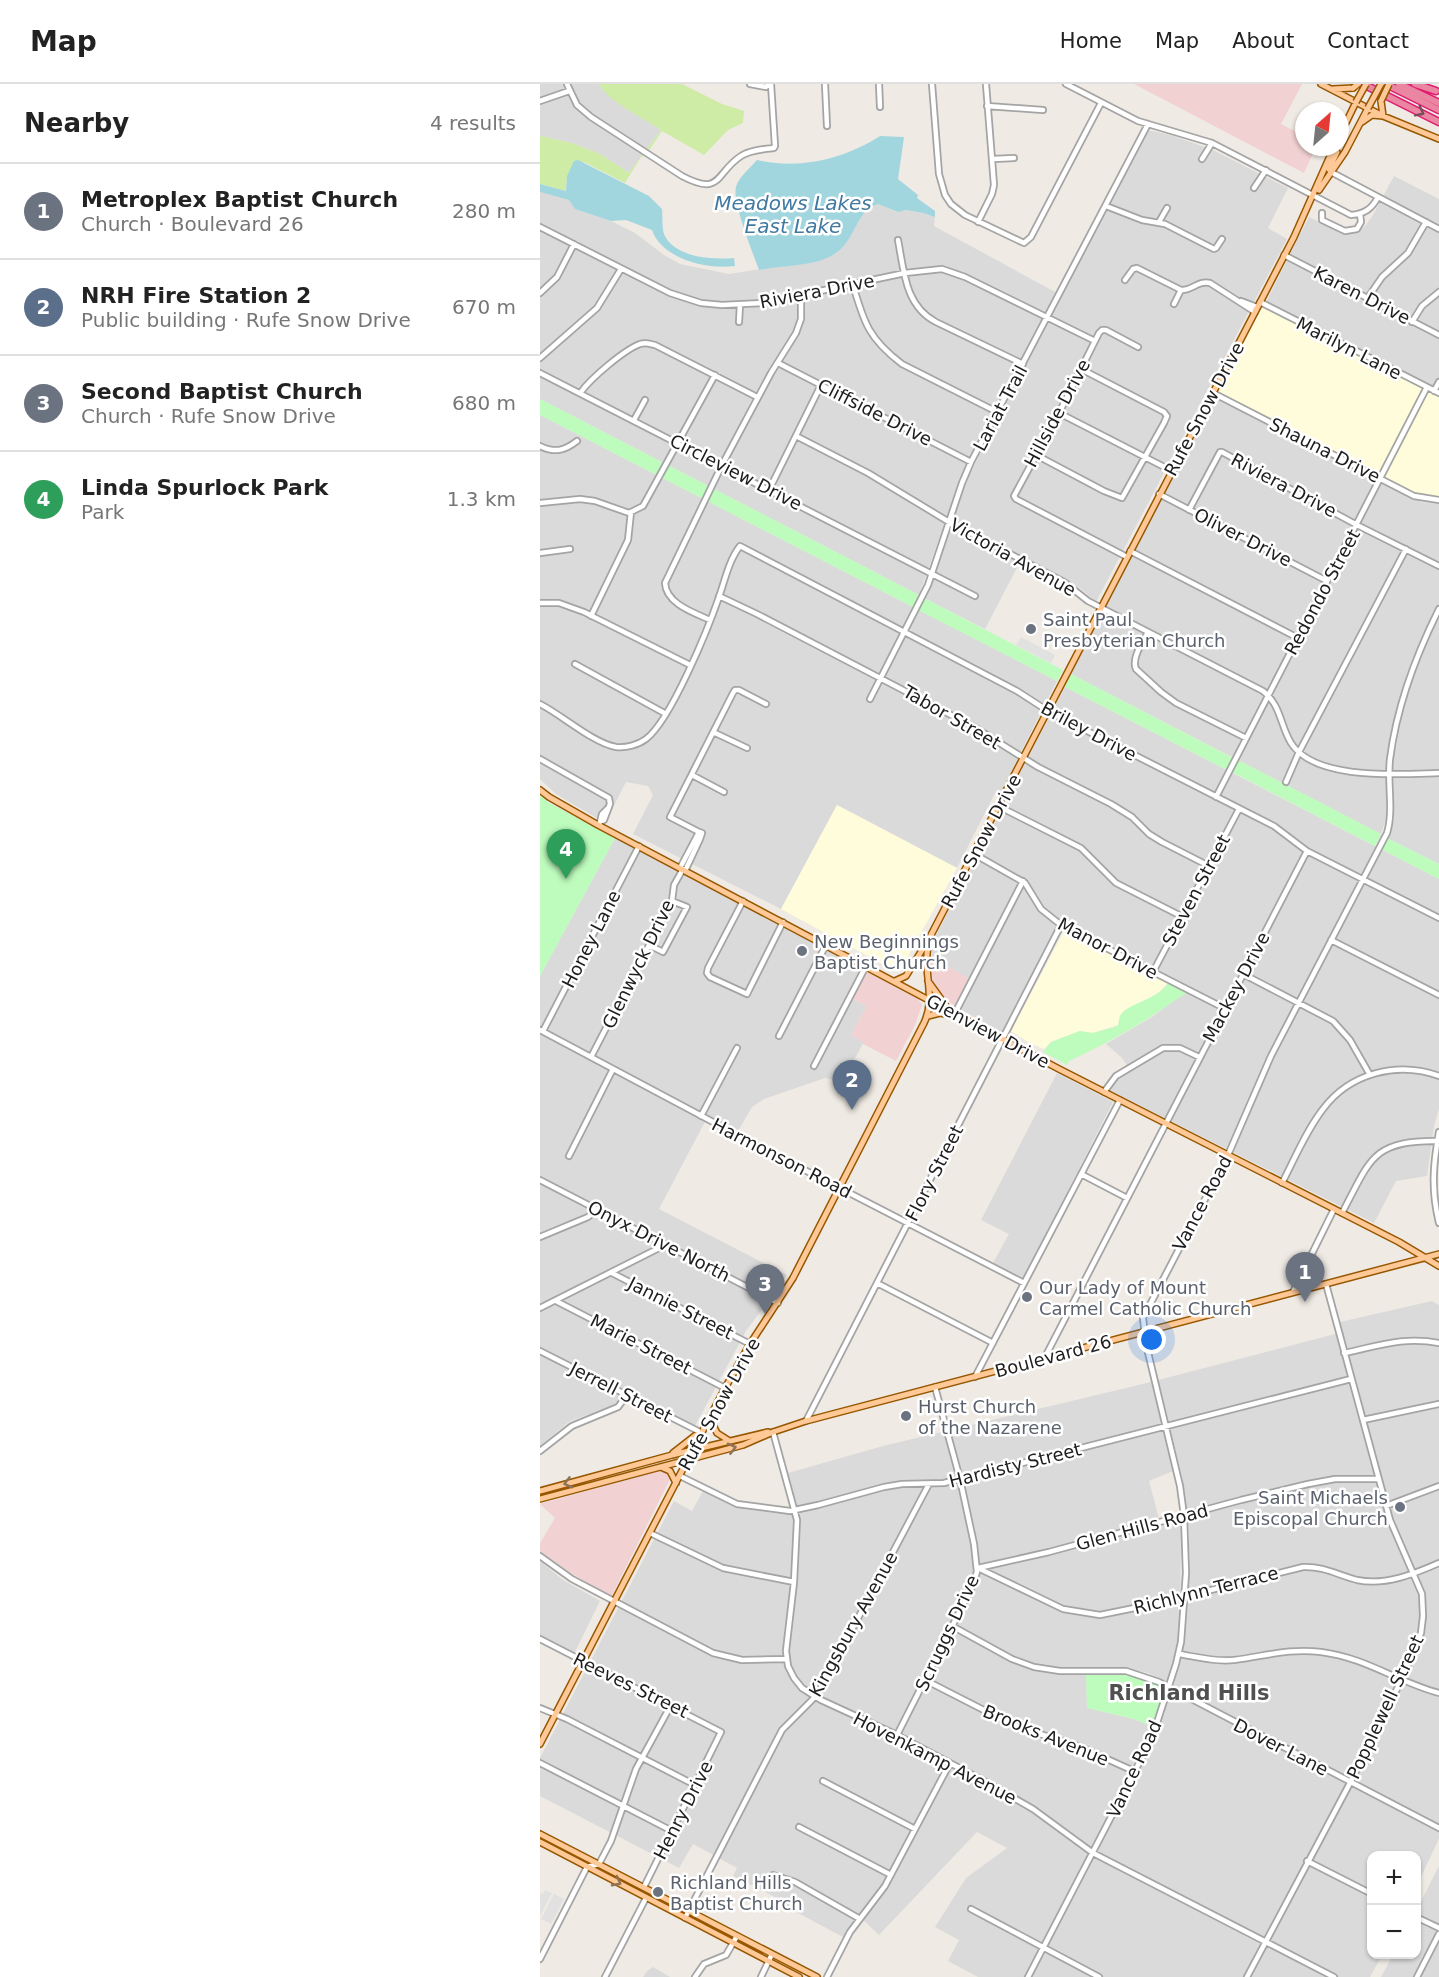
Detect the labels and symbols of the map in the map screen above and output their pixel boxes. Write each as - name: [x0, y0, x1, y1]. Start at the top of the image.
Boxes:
- north arrow: [1295, 102, 1349, 156]
- one-way arrow: [1413, 105, 1424, 117]
- water label: Meadows Lakes East Lake: [714, 191, 872, 238]
- street label: Karen Drive: [1310, 262, 1414, 328]
- street label: Riviera Drive: [758, 270, 876, 312]
- street label: Marilyn Lane: [1293, 312, 1405, 384]
- street label: Rufe Snow Drive: [1160, 338, 1248, 480]
- street label: Hillside Drive: [1020, 355, 1094, 471]
- street label: Lariat Trail: [969, 362, 1031, 454]
- street label: Cliffside Drive: [814, 374, 936, 450]
- street label: Shauna Drive: [1266, 413, 1384, 487]
- street label: Circleview Drive: [666, 430, 806, 514]
- street label: Riviera Drive: [1228, 448, 1340, 522]
- street label: Oliver Drive: [1191, 503, 1295, 571]
- street label: Victoria Avenue: [946, 514, 1080, 600]
- street label: Redondo Street: [1280, 525, 1364, 659]
- place label: Saint Paul Presbyterian Church: [1043, 609, 1225, 651]
- marker: Saint Paul Presbyterian Church: [1024, 622, 1038, 636]
- street label: Tabor Street: [899, 680, 1005, 753]
- street label: Briley Drive: [1038, 697, 1140, 765]
- street label: Rufe Snow Drive: [937, 770, 1025, 912]
- pin: 4: [546, 830, 586, 879]
- street label: Steven Street: [1158, 831, 1234, 949]
- street label: Honey Lane: [557, 887, 625, 991]
- street label: Glenwyck Drive: [598, 896, 678, 1032]
- street label: Manor Drive: [1054, 913, 1162, 983]
- street label: Mackey Drive: [1198, 928, 1274, 1046]
- place label: New Beginnings Baptist Church: [814, 931, 959, 973]
- marker: New Beginnings Baptist Church: [795, 944, 809, 958]
- street label: Glenview Drive: [923, 990, 1053, 1072]
- pin: 2: [832, 1060, 872, 1110]
- street label: Harmonson Road: [708, 1114, 856, 1202]
- street label: Flory Street: [901, 1122, 967, 1224]
- street label: Vance Road: [1168, 1152, 1236, 1254]
- street label: Onyx Drive North: [584, 1196, 734, 1286]
- pin: 1: [1286, 1252, 1324, 1302]
- pin: 3: [746, 1264, 784, 1314]
- street label: Jannie Street: [624, 1272, 737, 1344]
- place label: Our Lady of Mount Carmel Catholic Church: [1039, 1277, 1251, 1319]
- marker: Our Lady of Mount Carmel Catholic Church: [1020, 1290, 1034, 1304]
- street label: Marie Street: [587, 1310, 695, 1378]
- your location: [1137, 1325, 1166, 1354]
- street label: Boulevard 26: [992, 1330, 1114, 1382]
- street label: Rufe Snow Drive: [674, 1334, 764, 1474]
- street label: Jerrell Street: [565, 1357, 676, 1427]
- place label: Hurst Church of the Nazarene: [918, 1396, 1062, 1438]
- marker: Hurst Church of the Nazarene: [899, 1409, 913, 1423]
- street label: Hardisty Street: [947, 1438, 1083, 1492]
- one-way arrow: [727, 1442, 737, 1455]
- one-way arrow: [563, 1476, 574, 1488]
- place label: Saint Michaels Episcopal Church: [1233, 1487, 1388, 1529]
- street label: Glen Hills Road: [1074, 1499, 1210, 1555]
- marker: Saint Michaels Episcopal Church: [1393, 1500, 1407, 1514]
- street label: Kingsbury Avenue: [804, 1548, 902, 1700]
- street label: Richlynn Terrace: [1131, 1562, 1281, 1618]
- street label: Scruggs Drive: [911, 1571, 983, 1695]
- street label: Popplewell Street: [1342, 1632, 1428, 1782]
- street label: Reeves Street: [570, 1648, 692, 1722]
- district label: Richland Hills: [1108, 1681, 1270, 1705]
- street label: Brooks Avenue: [980, 1700, 1112, 1770]
- street label: Hovenkamp Avenue: [850, 1708, 1020, 1808]
- street label: Dover Lane: [1230, 1714, 1332, 1780]
- street label: Vance Road: [1102, 1717, 1166, 1821]
- street label: Henry Drive: [649, 1757, 717, 1863]
- place label: Richland Hills Baptist Church: [670, 1872, 803, 1914]
- one-way arrow: [610, 1875, 621, 1886]
- marker: Richland Hills Baptist Church: [651, 1885, 665, 1899]

